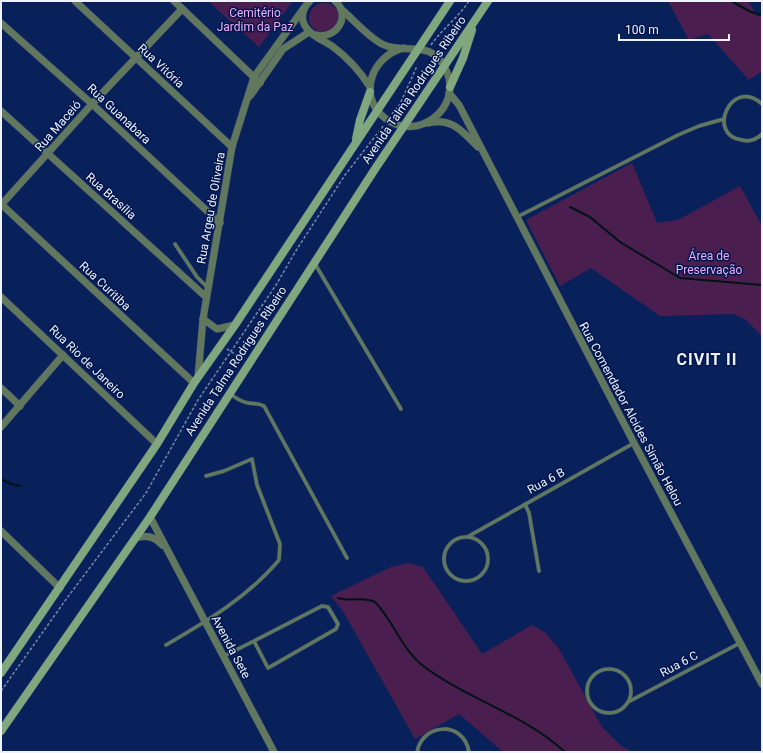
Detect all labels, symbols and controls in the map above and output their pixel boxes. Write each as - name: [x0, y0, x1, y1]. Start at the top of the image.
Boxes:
- park label: Cemitério Jardim da Paz: [217, 6, 293, 34]
- street label: Avenida Talma Rodrigues Ribeiro: [359, 13, 469, 167]
- scale bar: [619, 16, 729, 42]
- text: 100 m: [625, 23, 659, 37]
- street label: Rua Vitória: [135, 41, 187, 91]
- street label: Rua Guanabara: [84, 81, 154, 147]
- street label: Rua Maceió: [32, 98, 84, 154]
- street label: Rua Argeu de Oliveira: [194, 151, 228, 265]
- street label: Rua Brasília: [83, 170, 139, 222]
- park label: Área de Preservação: [676, 248, 742, 277]
- street label: Rua Curitiba: [76, 259, 134, 313]
- street label: Avenida Talma Rodrigues Ribeiro: [182, 284, 290, 438]
- street label: Rua Comendador Alcides Simão Helou: [576, 320, 686, 508]
- street label: Rua Rio de Janeiro: [46, 322, 128, 402]
- district label: CIVIT II: [677, 350, 737, 369]
- street label: Rua 6 B: [525, 465, 567, 497]
- street label: Avenida Sete: [209, 613, 253, 681]
- street label: Rua 6 C: [658, 648, 701, 680]

